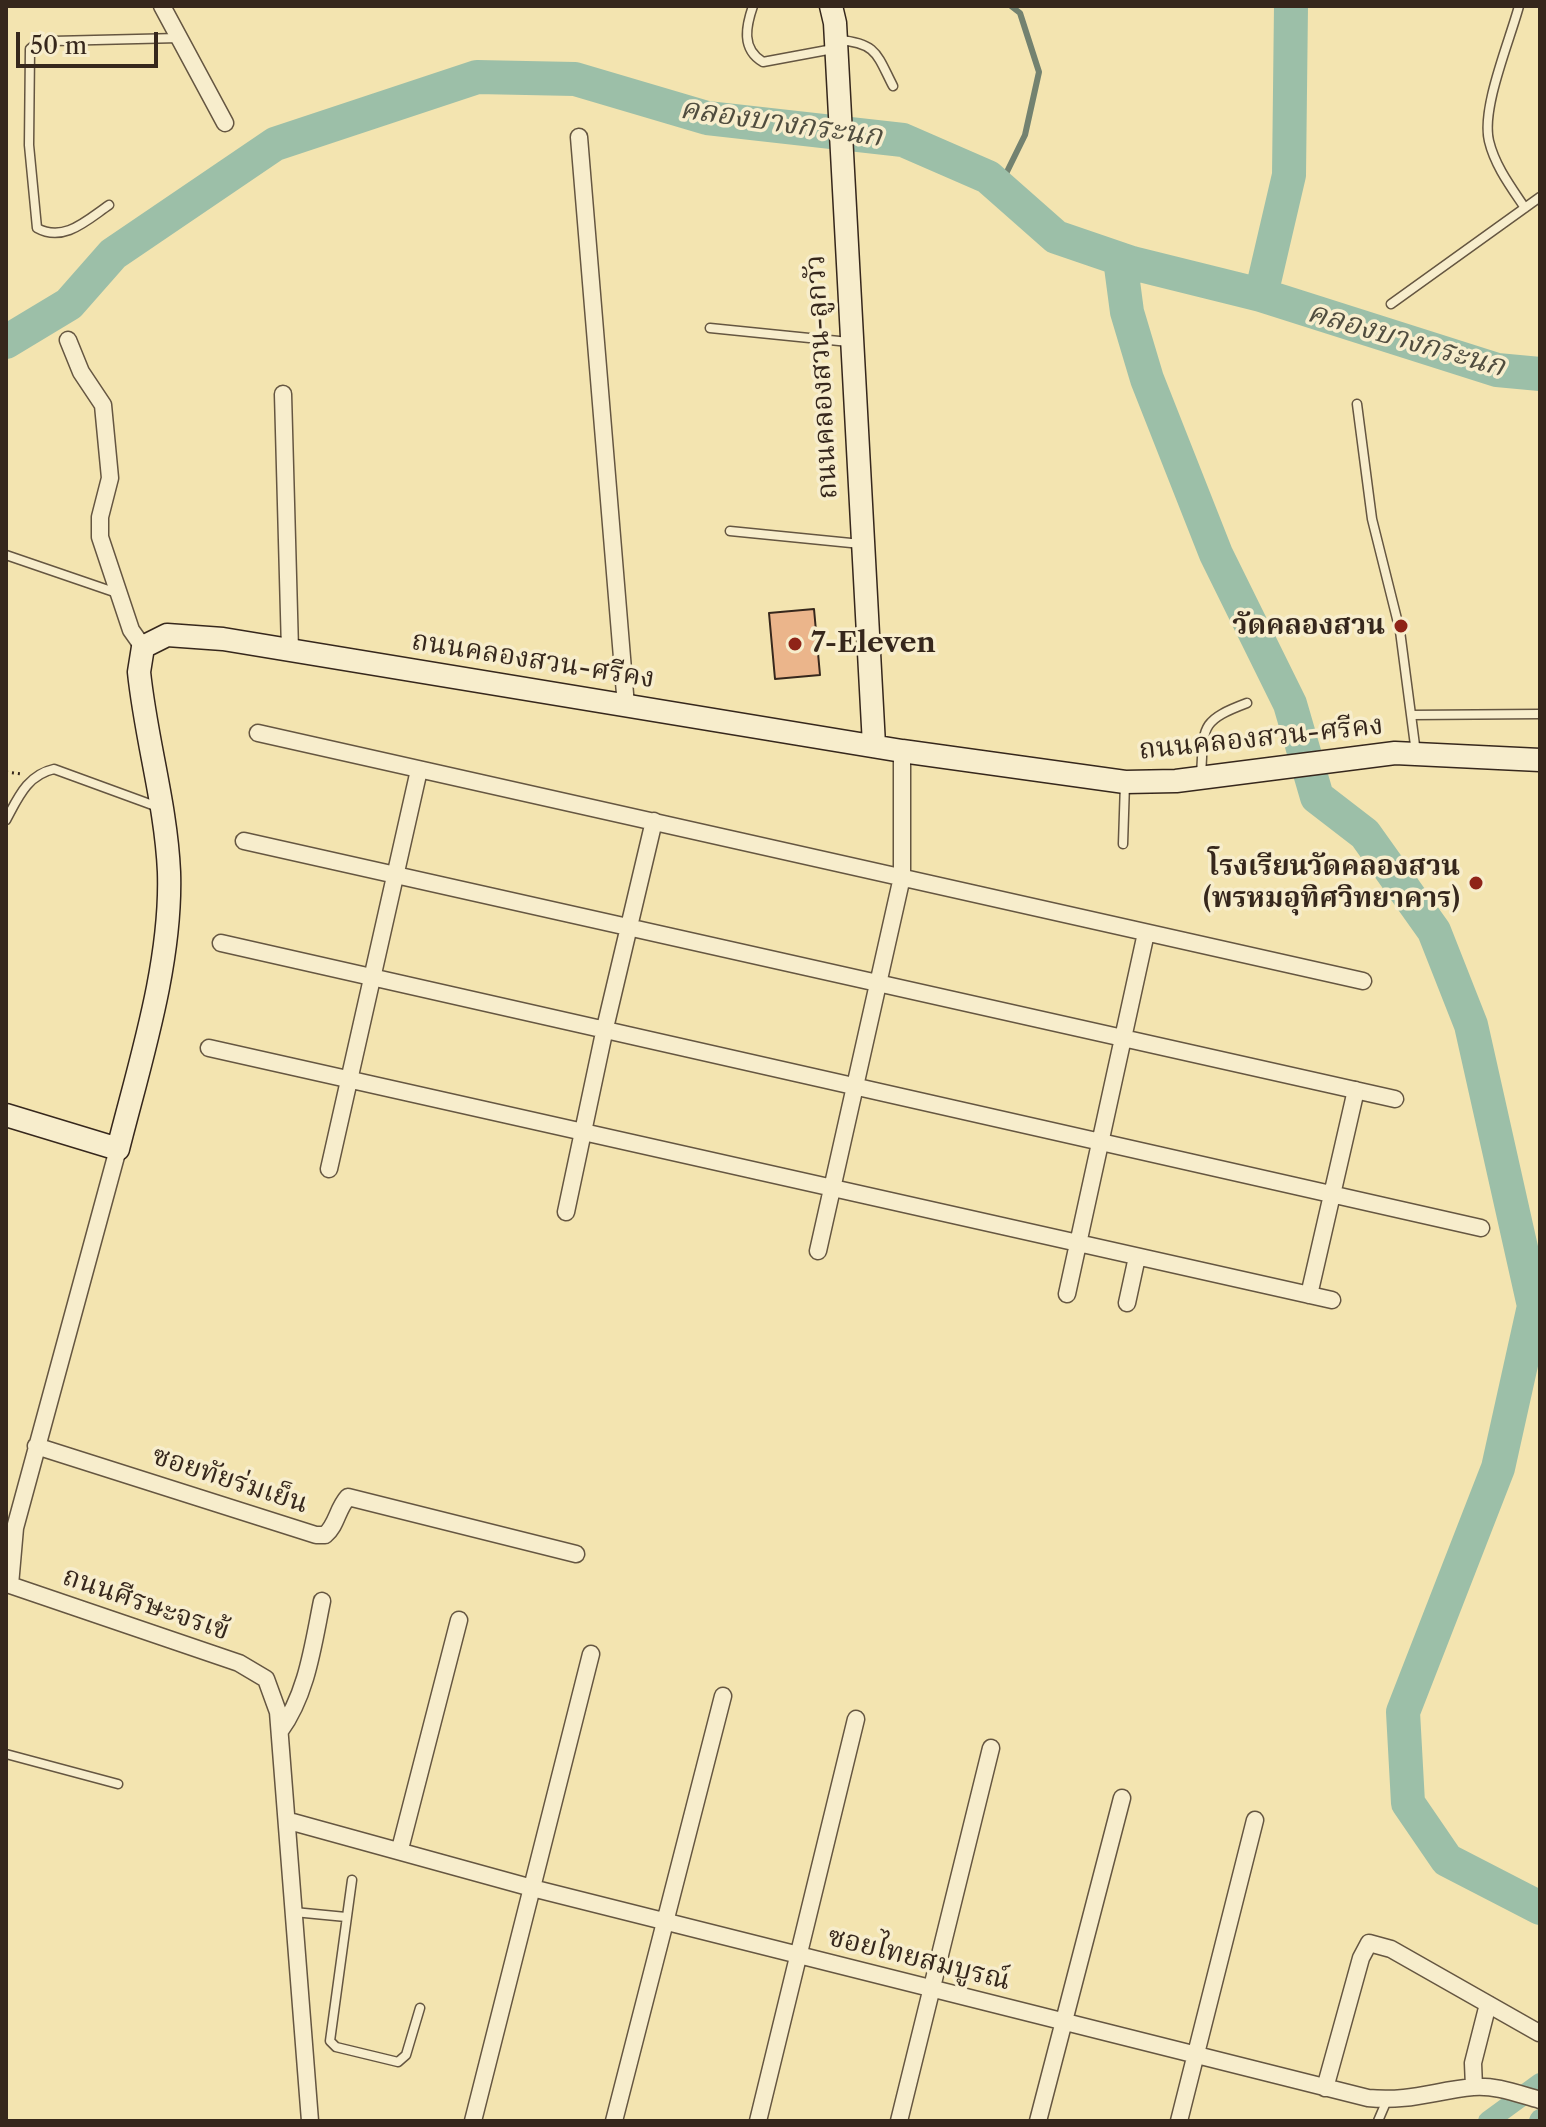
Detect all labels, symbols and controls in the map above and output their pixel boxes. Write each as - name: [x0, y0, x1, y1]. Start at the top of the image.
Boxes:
- scale bar: [20, 16, 162, 66]
- text: 50 m: [30, 31, 87, 60]
- water label: คลองบางกระนก: [678, 91, 884, 155]
- street label: ถนนคลองสวน-ลูกวัว: [799, 254, 845, 500]
- water label: คลองบางกระนก: [1303, 295, 1509, 385]
- place label: วัดคลองสวน: [1232, 609, 1385, 643]
- marker: วัดคลองสวน: [1392, 617, 1410, 635]
- street label: ถนนคลองสวน-ศรีคง: [409, 624, 657, 696]
- place label: 7-Eleven: [811, 627, 936, 661]
- marker: 7-Eleven: [786, 635, 804, 653]
- street label: ถนนคลองสวน-ศรีคง: [1137, 708, 1385, 768]
- place label: โรงเรียนวัดคลองสวน (พรหมอุทิศวิทยาคาร): [1203, 850, 1460, 916]
- marker: โรงเรียนวัดคลองสวน (พรหมอุทิศวิทยาคาร): [1467, 874, 1485, 892]
- street label: ซอยทัยร่มเย็น: [148, 1439, 312, 1521]
- street label: ถนนศีรษะจรเข้: [58, 1560, 234, 1648]
- street label: ซอยไทยสมบูรณ์: [824, 1920, 1014, 1998]

